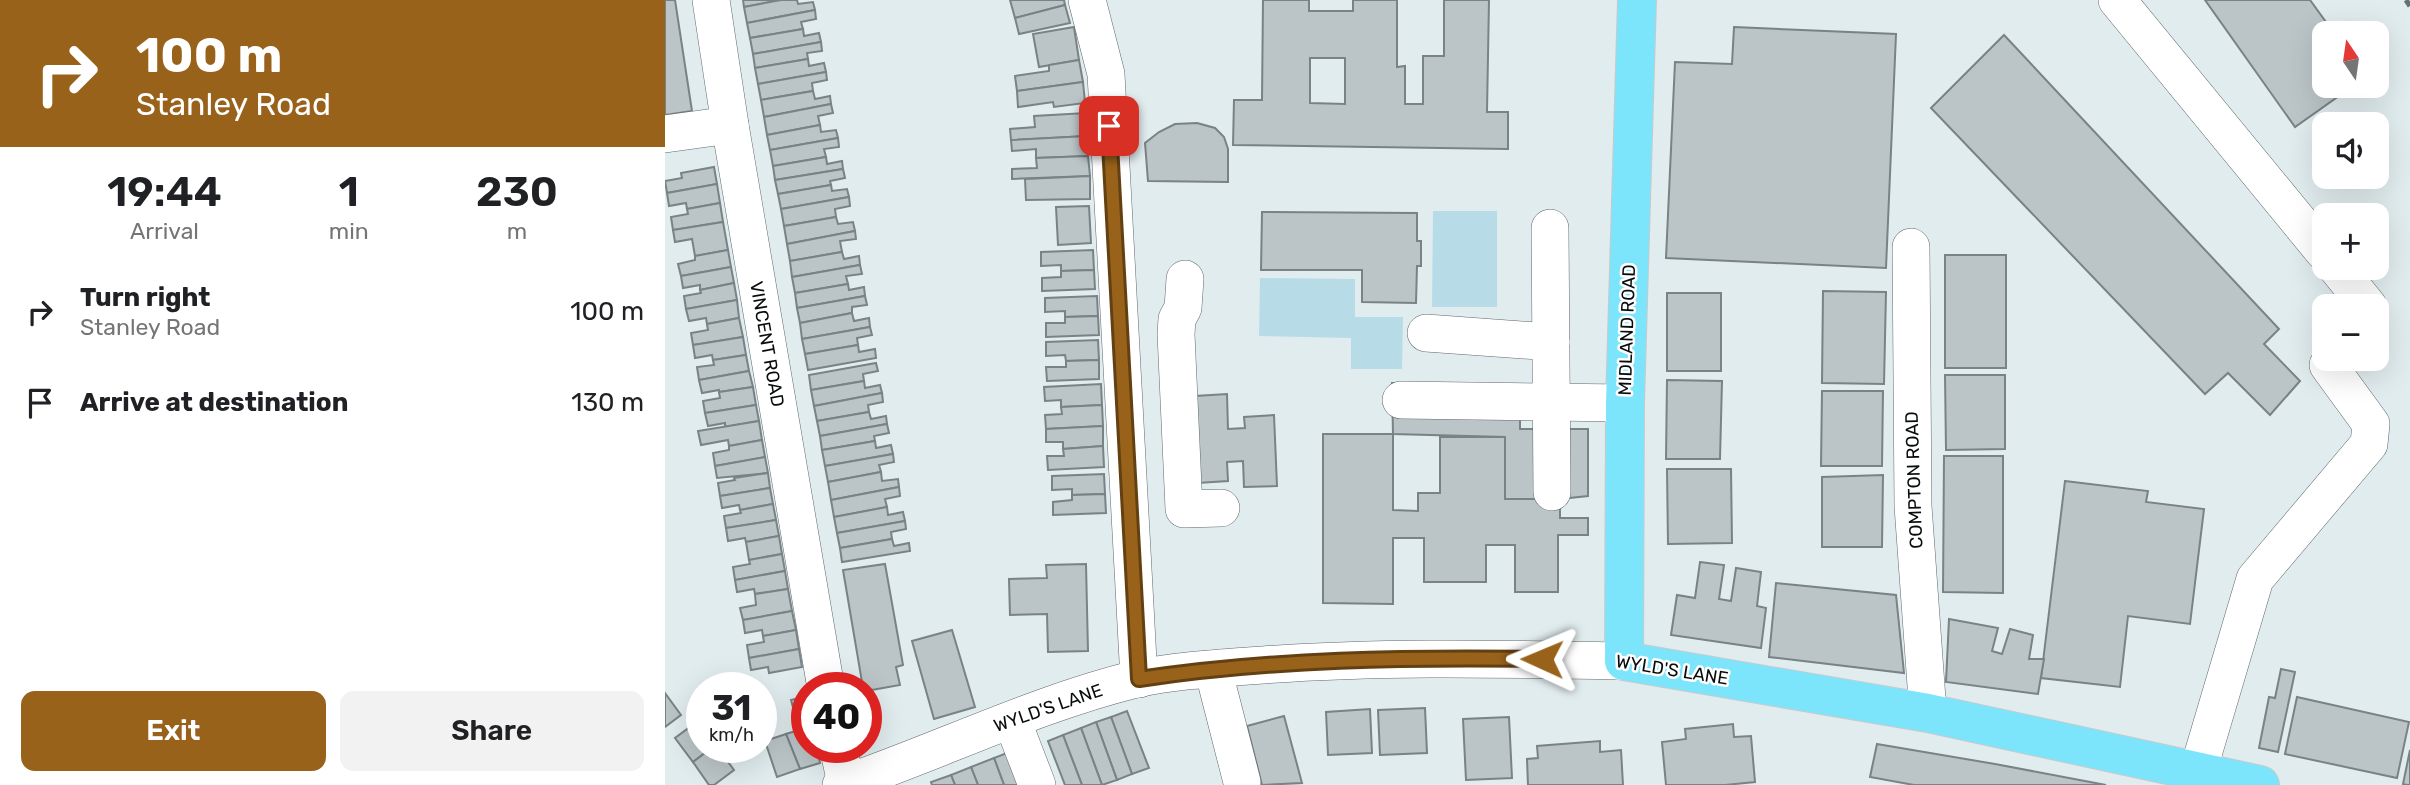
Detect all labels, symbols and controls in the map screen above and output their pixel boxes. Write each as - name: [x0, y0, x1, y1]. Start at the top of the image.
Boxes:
- north arrow: [2312, 21, 2389, 98]
- map controls: [2312, 21, 2389, 371]
- text: 100 m: [136, 26, 282, 84]
- icon: right: [21, 28, 112, 119]
- text: Stanley Road: [136, 85, 331, 123]
- pin: [1079, 96, 1139, 156]
- icon: arrive: [1090, 107, 1128, 145]
- button: sound: [2312, 112, 2389, 189]
- text: 19:44: [107, 167, 222, 217]
- text: 1: [339, 167, 359, 217]
- text: 230: [476, 167, 558, 217]
- button: +: [2312, 203, 2389, 280]
- text: Arrival: [130, 217, 199, 245]
- text: min: [329, 217, 369, 245]
- text: m: [507, 217, 527, 245]
- street label: MIDLAND ROAD: [1614, 264, 1640, 396]
- street label: VINCENT ROAD: [745, 279, 789, 409]
- text: Turn right: [80, 282, 210, 313]
- icon: right: [21, 293, 59, 331]
- button: −: [2312, 294, 2389, 371]
- text: 100 m: [570, 296, 644, 327]
- text: Stanley Road: [80, 313, 220, 341]
- icon: arrive: [21, 384, 59, 422]
- text: Arrive at destination: [80, 387, 348, 418]
- text: 130 m: [571, 387, 644, 418]
- street label: COMPTON ROAD: [1901, 411, 1927, 549]
- position arrow: [1505, 622, 1579, 696]
- street label: WYLD'S LANE: [1614, 650, 1730, 690]
- speed limit sign: 40: [791, 672, 882, 763]
- street label: WYLD'S LANE: [991, 679, 1105, 737]
- text: 31: [712, 687, 751, 729]
- button: Exit: [21, 691, 326, 771]
- button: Share: [340, 691, 644, 771]
- text: km/h: [709, 724, 754, 746]

